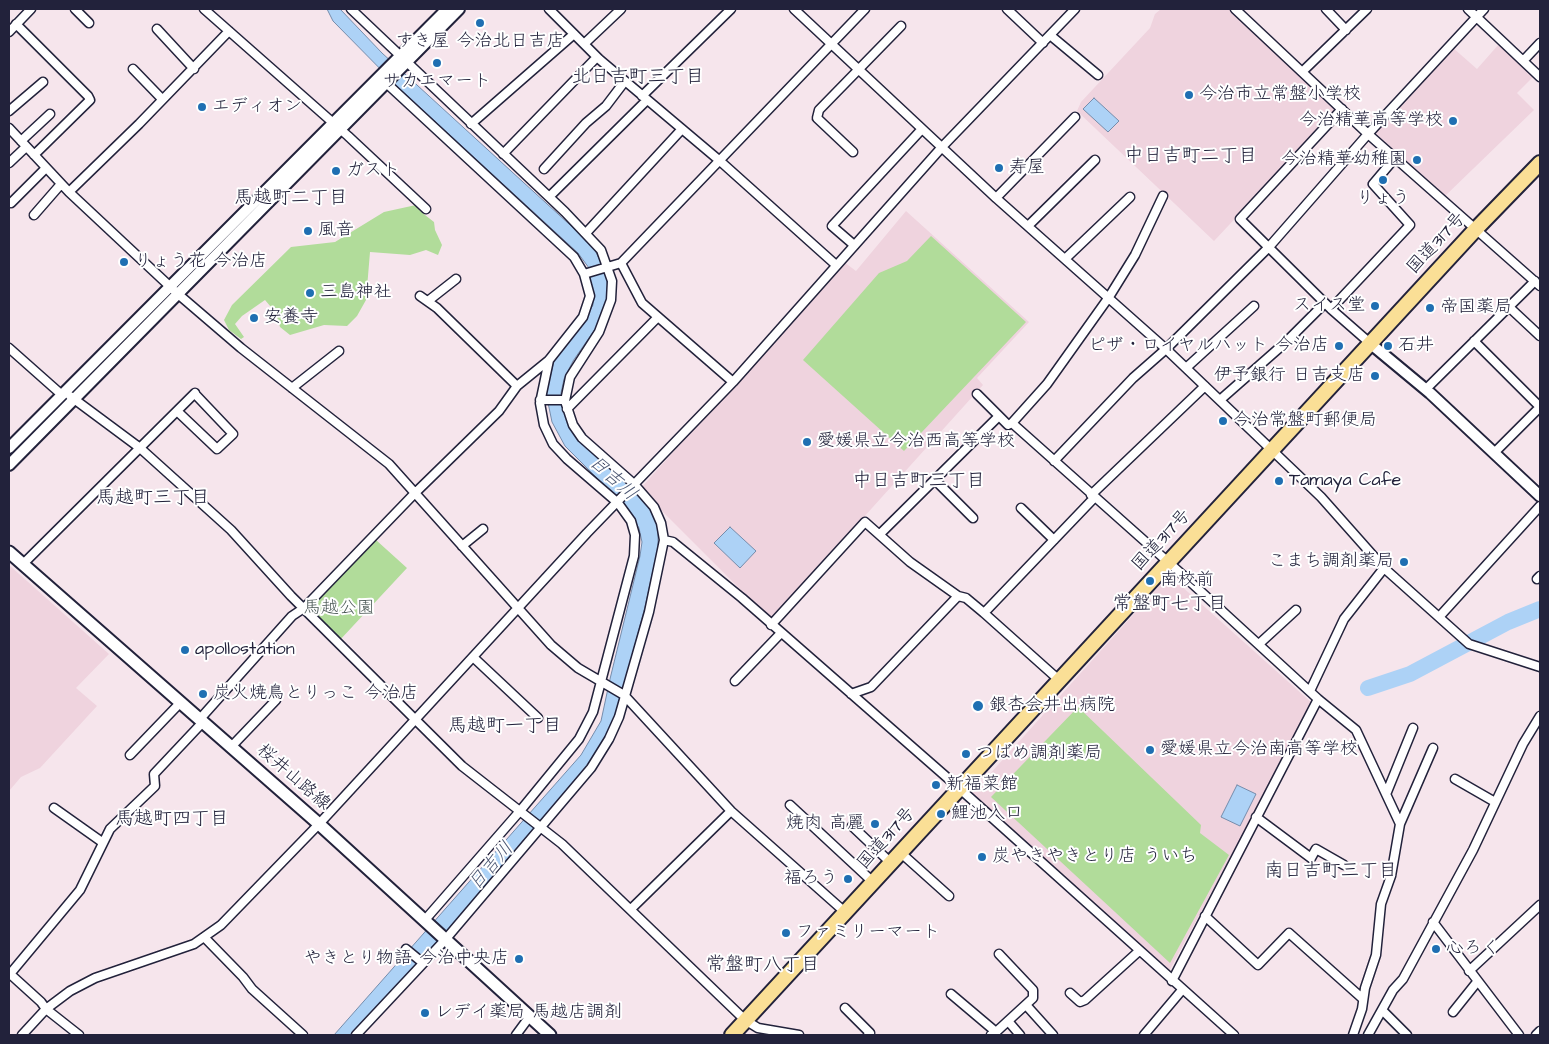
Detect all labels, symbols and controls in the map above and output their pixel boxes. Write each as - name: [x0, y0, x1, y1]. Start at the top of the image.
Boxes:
- marker: すき屋 今治北日吉店: [474, 17, 486, 29]
- place label: すき屋 今治北日吉店: [395, 31, 565, 53]
- marker: サカエマート: [431, 57, 443, 69]
- district label: 北日吉町三丁目: [572, 67, 704, 89]
- place label: サカエマート: [383, 71, 491, 93]
- place label: 今治市立常盤小学校: [1199, 84, 1361, 106]
- marker: 今治市立常盤小学校: [1183, 89, 1195, 101]
- place label: エディオン: [212, 96, 302, 118]
- marker: エディオン: [196, 101, 208, 113]
- place label: 今治精華高等学校: [1299, 110, 1443, 132]
- marker: 今治精華高等学校: [1447, 115, 1459, 127]
- district label: 中日吉町二丁目: [1125, 146, 1257, 168]
- place label: 今治精華幼稚園: [1281, 149, 1407, 171]
- marker: 今治精華幼稚園: [1411, 154, 1423, 166]
- place label: 寿屋: [1009, 157, 1045, 179]
- place label: ガスト: [346, 160, 400, 182]
- marker: 寿屋: [993, 162, 1005, 174]
- marker: ガスト: [330, 165, 342, 177]
- marker: りょう: [1377, 174, 1389, 186]
- district label: 馬越町二丁目: [234, 188, 348, 210]
- place label: りょう: [1356, 188, 1410, 210]
- street label: 国道317号: [1403, 209, 1471, 279]
- place label: 風音: [318, 220, 354, 242]
- marker: 風音: [302, 225, 314, 237]
- place label: りょう花 今治店: [134, 251, 267, 273]
- marker: りょう花 今治店: [118, 256, 130, 268]
- place label: 三島神社: [320, 282, 392, 304]
- marker: 三島神社: [304, 287, 316, 299]
- place label: スイス堂: [1293, 295, 1365, 317]
- place label: 帝国薬局: [1440, 297, 1512, 319]
- marker: スイス堂: [1369, 300, 1381, 312]
- marker: 帝国薬局: [1424, 302, 1436, 314]
- place label: 安養寺: [264, 307, 318, 329]
- marker: 安養寺: [248, 312, 260, 324]
- place label: ピザ・ロイヤルハット 今治店: [1088, 335, 1329, 357]
- place label: 石井: [1398, 335, 1434, 357]
- marker: ピザ・ロイヤルハット 今治店: [1333, 340, 1345, 352]
- marker: 石井: [1382, 340, 1394, 352]
- place label: 伊予銀行 日吉支店: [1214, 365, 1365, 387]
- marker: 伊予銀行 日吉支店: [1369, 370, 1381, 382]
- place label: 今治常盤町郵便局: [1233, 410, 1377, 432]
- marker: 今治常盤町郵便局: [1217, 415, 1229, 427]
- place label: 愛媛県立今治西高等学校: [817, 431, 1015, 453]
- marker: 愛媛県立今治西高等学校: [801, 436, 813, 448]
- water label: 日吉川: [583, 451, 641, 507]
- place label: Tamaya Cafe: [1289, 470, 1401, 492]
- district label: 中日吉町三丁目: [853, 471, 985, 493]
- marker: Tamaya Cafe: [1273, 475, 1285, 487]
- district label: 馬越町三丁目: [96, 488, 210, 510]
- street label: 国道317号: [1128, 506, 1196, 576]
- place label: こまち調剤薬局: [1268, 551, 1394, 573]
- marker: こまち調剤薬局: [1398, 556, 1410, 568]
- place label: 南校前: [1160, 570, 1214, 592]
- marker: 南校前: [1144, 575, 1156, 587]
- district label: 常盤町七丁目: [1113, 594, 1227, 616]
- park label: 馬越公園: [303, 598, 375, 620]
- place label: apollostation: [195, 639, 295, 661]
- marker: apollostation: [179, 644, 191, 656]
- place label: 炭火焼鳥とりっこ 今治店: [213, 683, 418, 705]
- marker: 炭火焼鳥とりっこ 今治店: [197, 688, 209, 700]
- place label: 銀杏会井出病院: [989, 695, 1115, 717]
- marker: 銀杏会井出病院: [971, 699, 985, 713]
- district label: 馬越町一丁目: [448, 716, 562, 738]
- place label: 愛媛県立今治南高等学校: [1160, 739, 1358, 761]
- street label: 桜井山路線: [252, 740, 334, 816]
- place label: つばめ調剤薬局: [976, 743, 1102, 765]
- marker: 愛媛県立今治南高等学校: [1144, 744, 1156, 756]
- marker: つばめ調剤薬局: [960, 748, 972, 760]
- place label: 新福菜館: [946, 774, 1018, 796]
- marker: 新福菜館: [930, 779, 942, 791]
- street label: 国道317号: [853, 803, 921, 875]
- place label: 鯉池入口: [951, 803, 1023, 825]
- marker: 鯉池入口: [935, 808, 947, 820]
- district label: 馬越町四丁目: [115, 809, 229, 831]
- place label: 焼肉 高麗: [786, 813, 865, 835]
- marker: 焼肉 高麗: [869, 818, 881, 830]
- water label: 日吉川: [465, 838, 519, 896]
- place label: 炭やきやきとり店 ういち: [992, 846, 1197, 868]
- marker: 炭やきやきとり店 ういち: [976, 851, 988, 863]
- district label: 南日吉町三丁目: [1265, 861, 1397, 883]
- place label: 福ろう: [784, 868, 838, 890]
- marker: 福ろう: [842, 873, 854, 885]
- place label: ファミリーマート: [796, 922, 940, 944]
- marker: ファミリーマート: [780, 927, 792, 939]
- place label: 心ろく: [1446, 938, 1500, 960]
- marker: 心ろく: [1430, 943, 1442, 955]
- place label: やきとり物語 今治中央店: [304, 948, 509, 970]
- marker: やきとり物語 今治中央店: [513, 953, 525, 965]
- district label: 常盤町八丁目: [706, 955, 820, 977]
- place label: レデイ薬局 馬越店調剤: [435, 1002, 622, 1024]
- marker: レデイ薬局 馬越店調剤: [419, 1007, 431, 1019]

